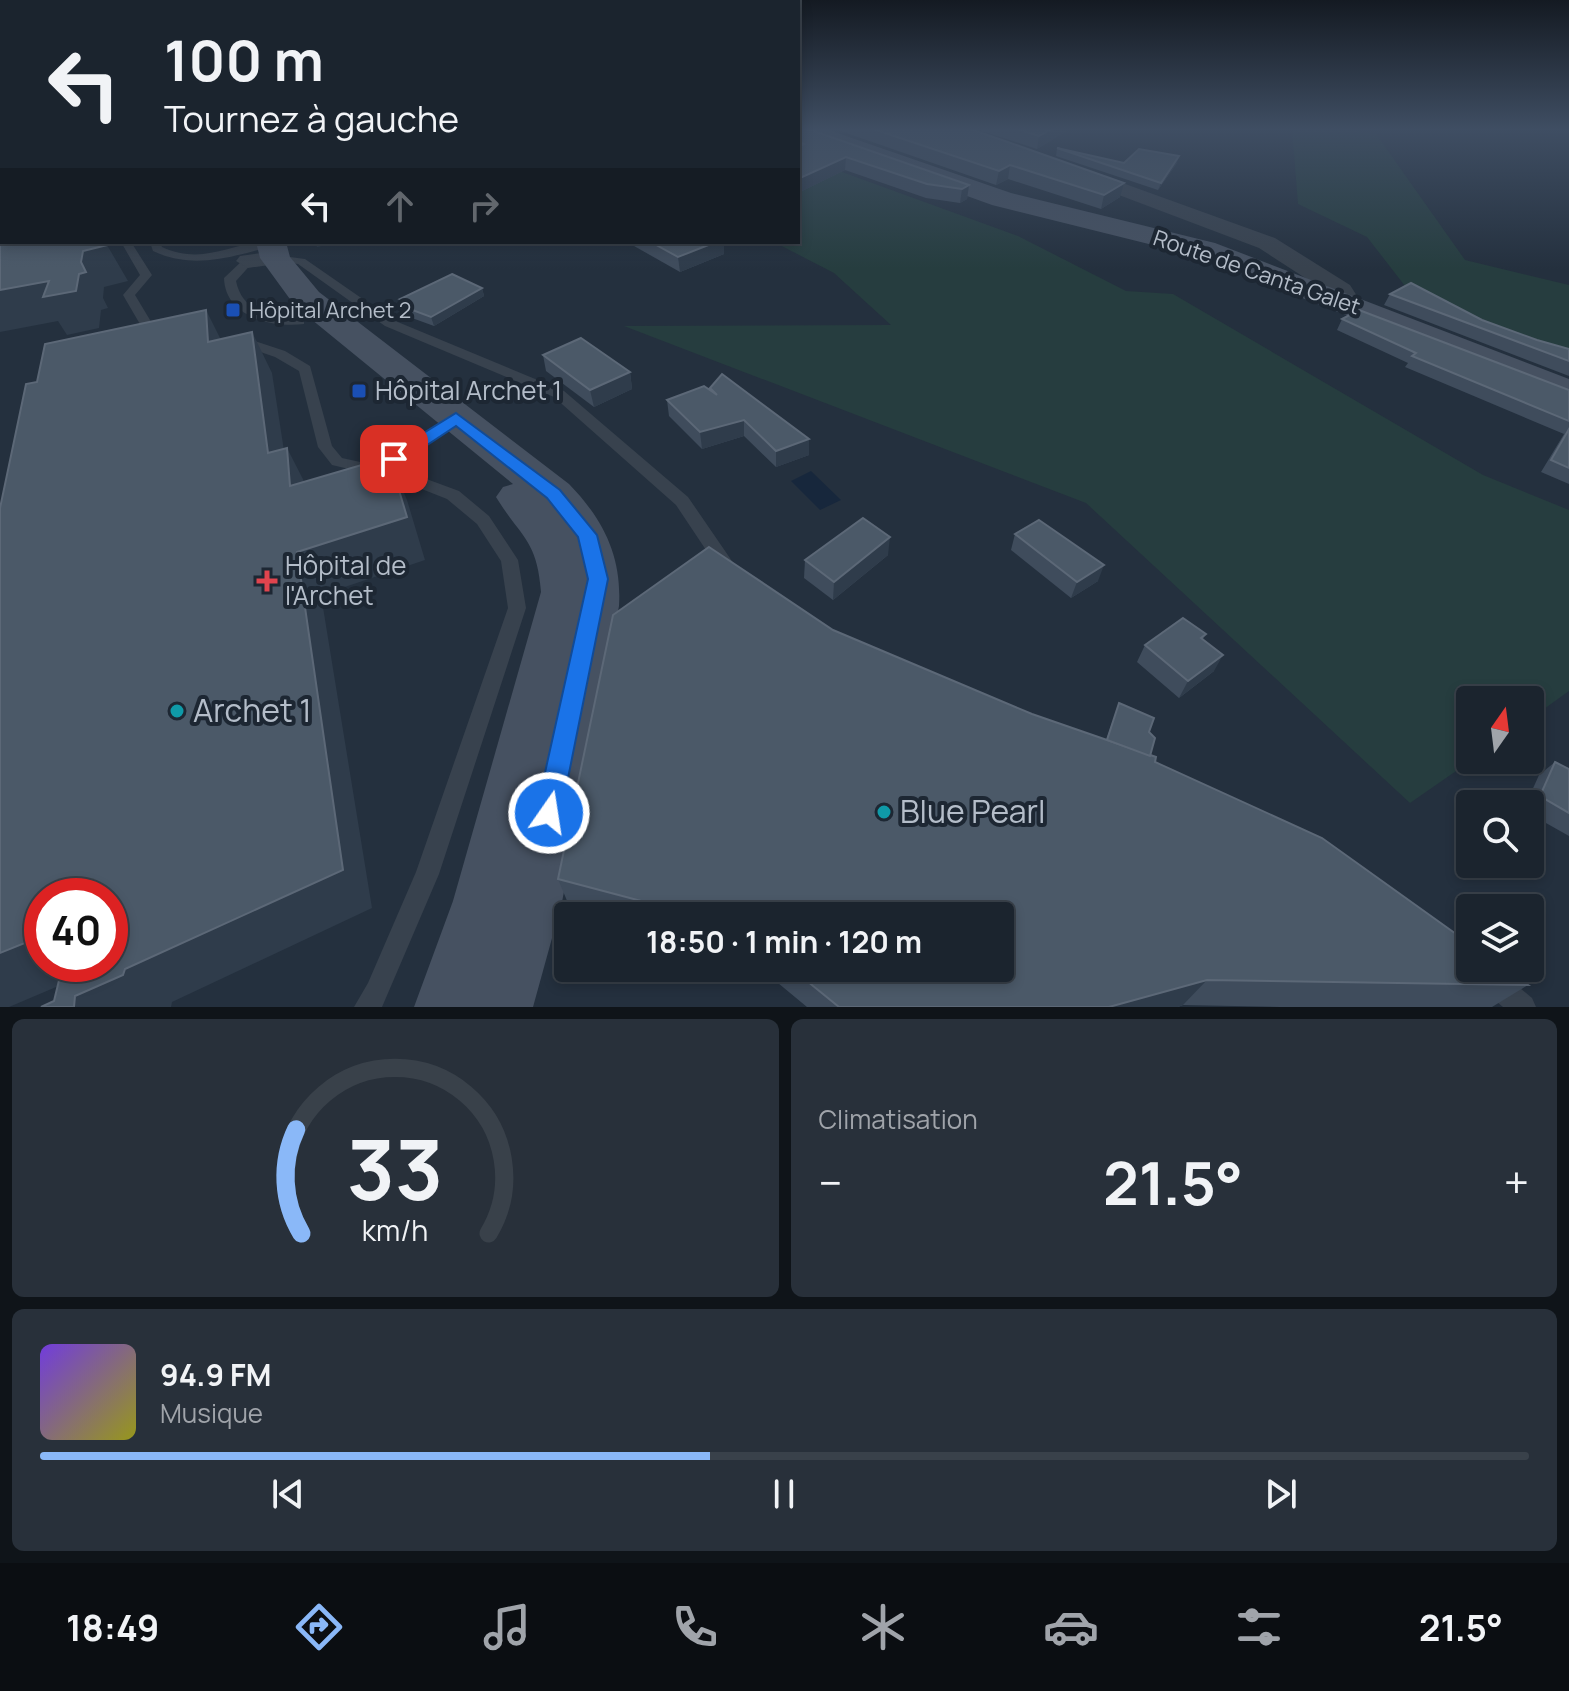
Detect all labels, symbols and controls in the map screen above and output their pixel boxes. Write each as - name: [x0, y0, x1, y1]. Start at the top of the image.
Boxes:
- text: 100 m: [164, 21, 324, 98]
- icon: left: [32, 32, 136, 136]
- text: Tournez à gauche: [164, 94, 459, 143]
- icon: left: [294, 184, 338, 228]
- icon: ahead: [378, 184, 422, 228]
- icon: right: [462, 184, 506, 228]
- street label: Route de Canta Galet: [1150, 223, 1365, 322]
- place label: Hôpital Archet 2: [249, 295, 411, 325]
- marker: Hôpital Archet 2: [224, 301, 242, 319]
- place label: Hôpital Archet 1: [375, 372, 562, 408]
- marker: Hôpital Archet 1: [350, 382, 368, 400]
- pin: [360, 425, 428, 493]
- icon: arrive: [372, 437, 416, 481]
- place label: Hôpital de l'Archet: [285, 547, 406, 613]
- marker: Hôpital de l'Archet: [256, 570, 278, 592]
- north arrow: [1456, 686, 1544, 774]
- map controls: [1456, 686, 1544, 982]
- place label: Archet 1: [193, 688, 312, 732]
- marker: Archet 1: [168, 702, 186, 720]
- position arrow: [507, 771, 591, 855]
- place label: Blue Pearl: [900, 789, 1046, 833]
- button: search: [1456, 790, 1544, 878]
- marker: Blue Pearl: [875, 803, 893, 821]
- speed limit sign: 40: [24, 878, 128, 982]
- button: layers: [1456, 894, 1544, 982]
- text: 18:50 · 1 min · 120 m: [646, 921, 922, 962]
- text: Climatisation: [819, 1101, 978, 1137]
- text: 33: [347, 1111, 444, 1225]
- text: 21.5°: [1103, 1141, 1243, 1223]
- text: −: [819, 1152, 842, 1212]
- text: +: [1504, 1152, 1529, 1212]
- text: km/h: [362, 1211, 428, 1250]
- text: 94.9 FM: [160, 1354, 271, 1395]
- text: Musique: [160, 1395, 263, 1431]
- icon: previous: [266, 1472, 310, 1516]
- icon: pause: [762, 1472, 806, 1516]
- icon: next: [1259, 1472, 1303, 1516]
- icon: directions: [291, 1599, 347, 1655]
- icon: music: [479, 1599, 535, 1655]
- icon: phone: [667, 1599, 723, 1655]
- icon: climate: [855, 1599, 911, 1655]
- icon: car: [1043, 1599, 1099, 1655]
- icon: filters: [1231, 1599, 1287, 1655]
- text: 18:49: [66, 1603, 159, 1652]
- text: 21.5°: [1419, 1603, 1503, 1652]

